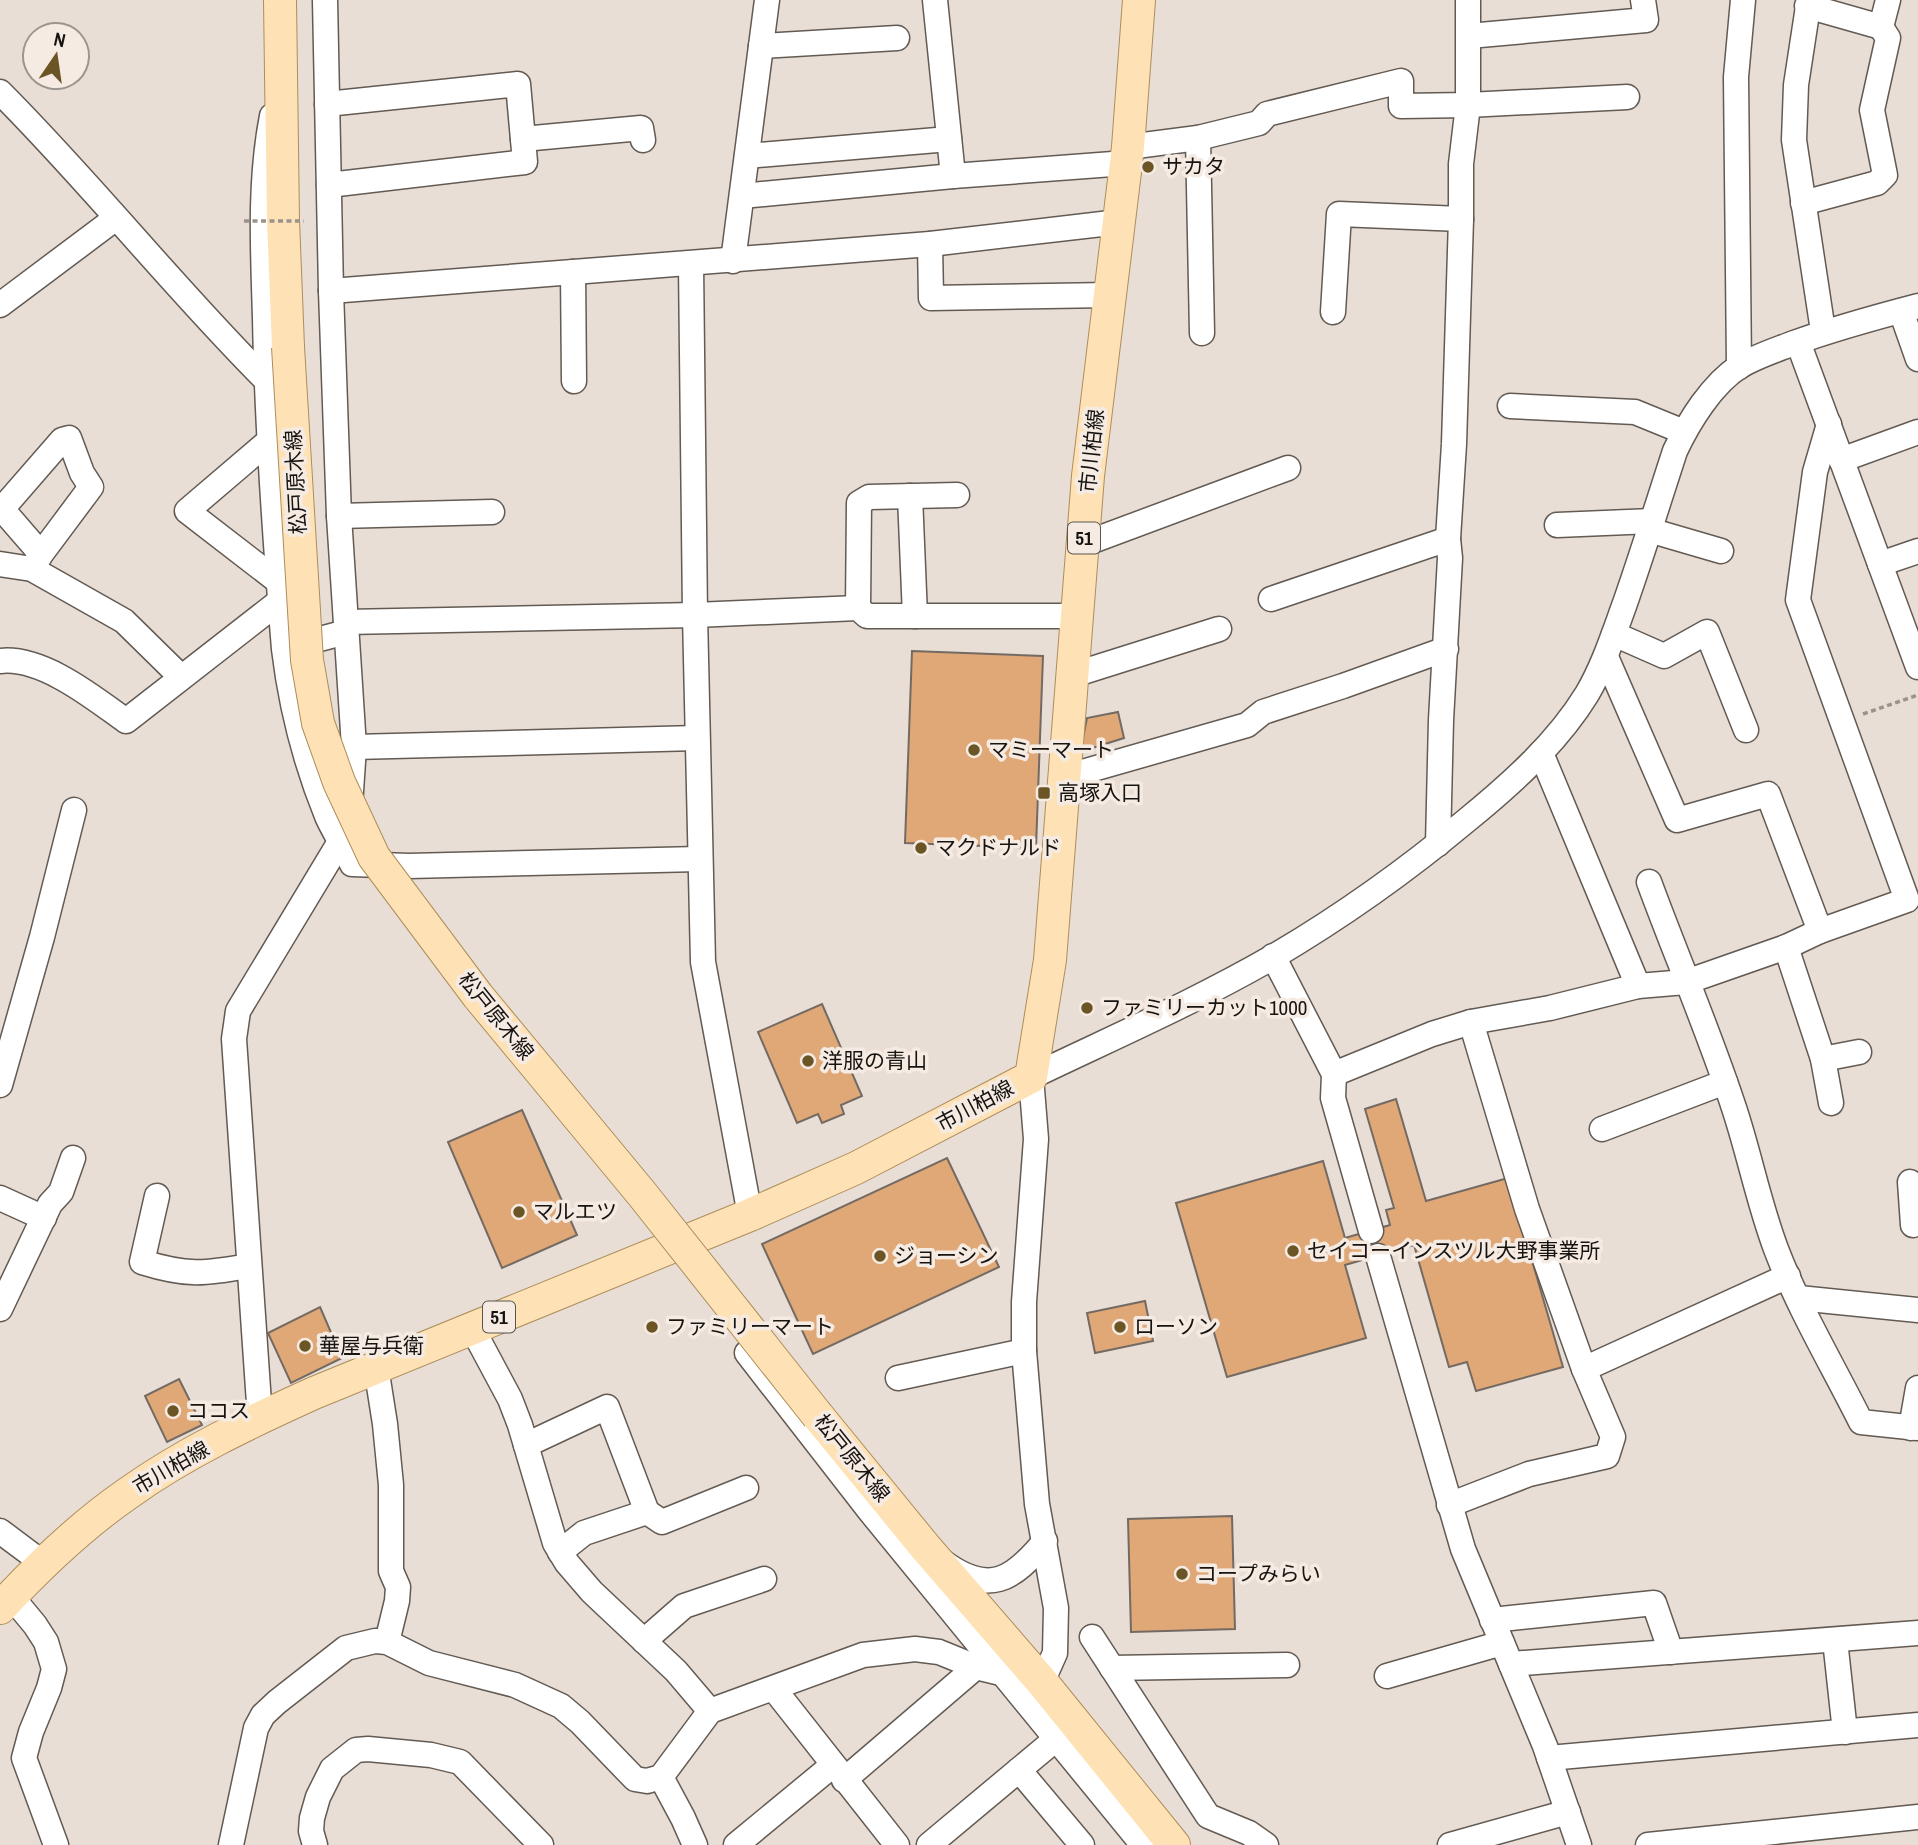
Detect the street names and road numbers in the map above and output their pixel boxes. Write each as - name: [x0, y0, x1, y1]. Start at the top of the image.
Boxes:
- street label: 市川柏線: [1073, 408, 1110, 494]
- street label: 松戸原木線: [278, 429, 313, 535]
- road number: 51: [1068, 523, 1100, 554]
- street label: 松戸原木線: [452, 966, 541, 1066]
- street label: 市川柏線: [931, 1073, 1019, 1138]
- road number: 51: [483, 1302, 515, 1332]
- street label: 松戸原木線: [808, 1408, 897, 1508]
- street label: 市川柏線: [127, 1434, 214, 1501]

